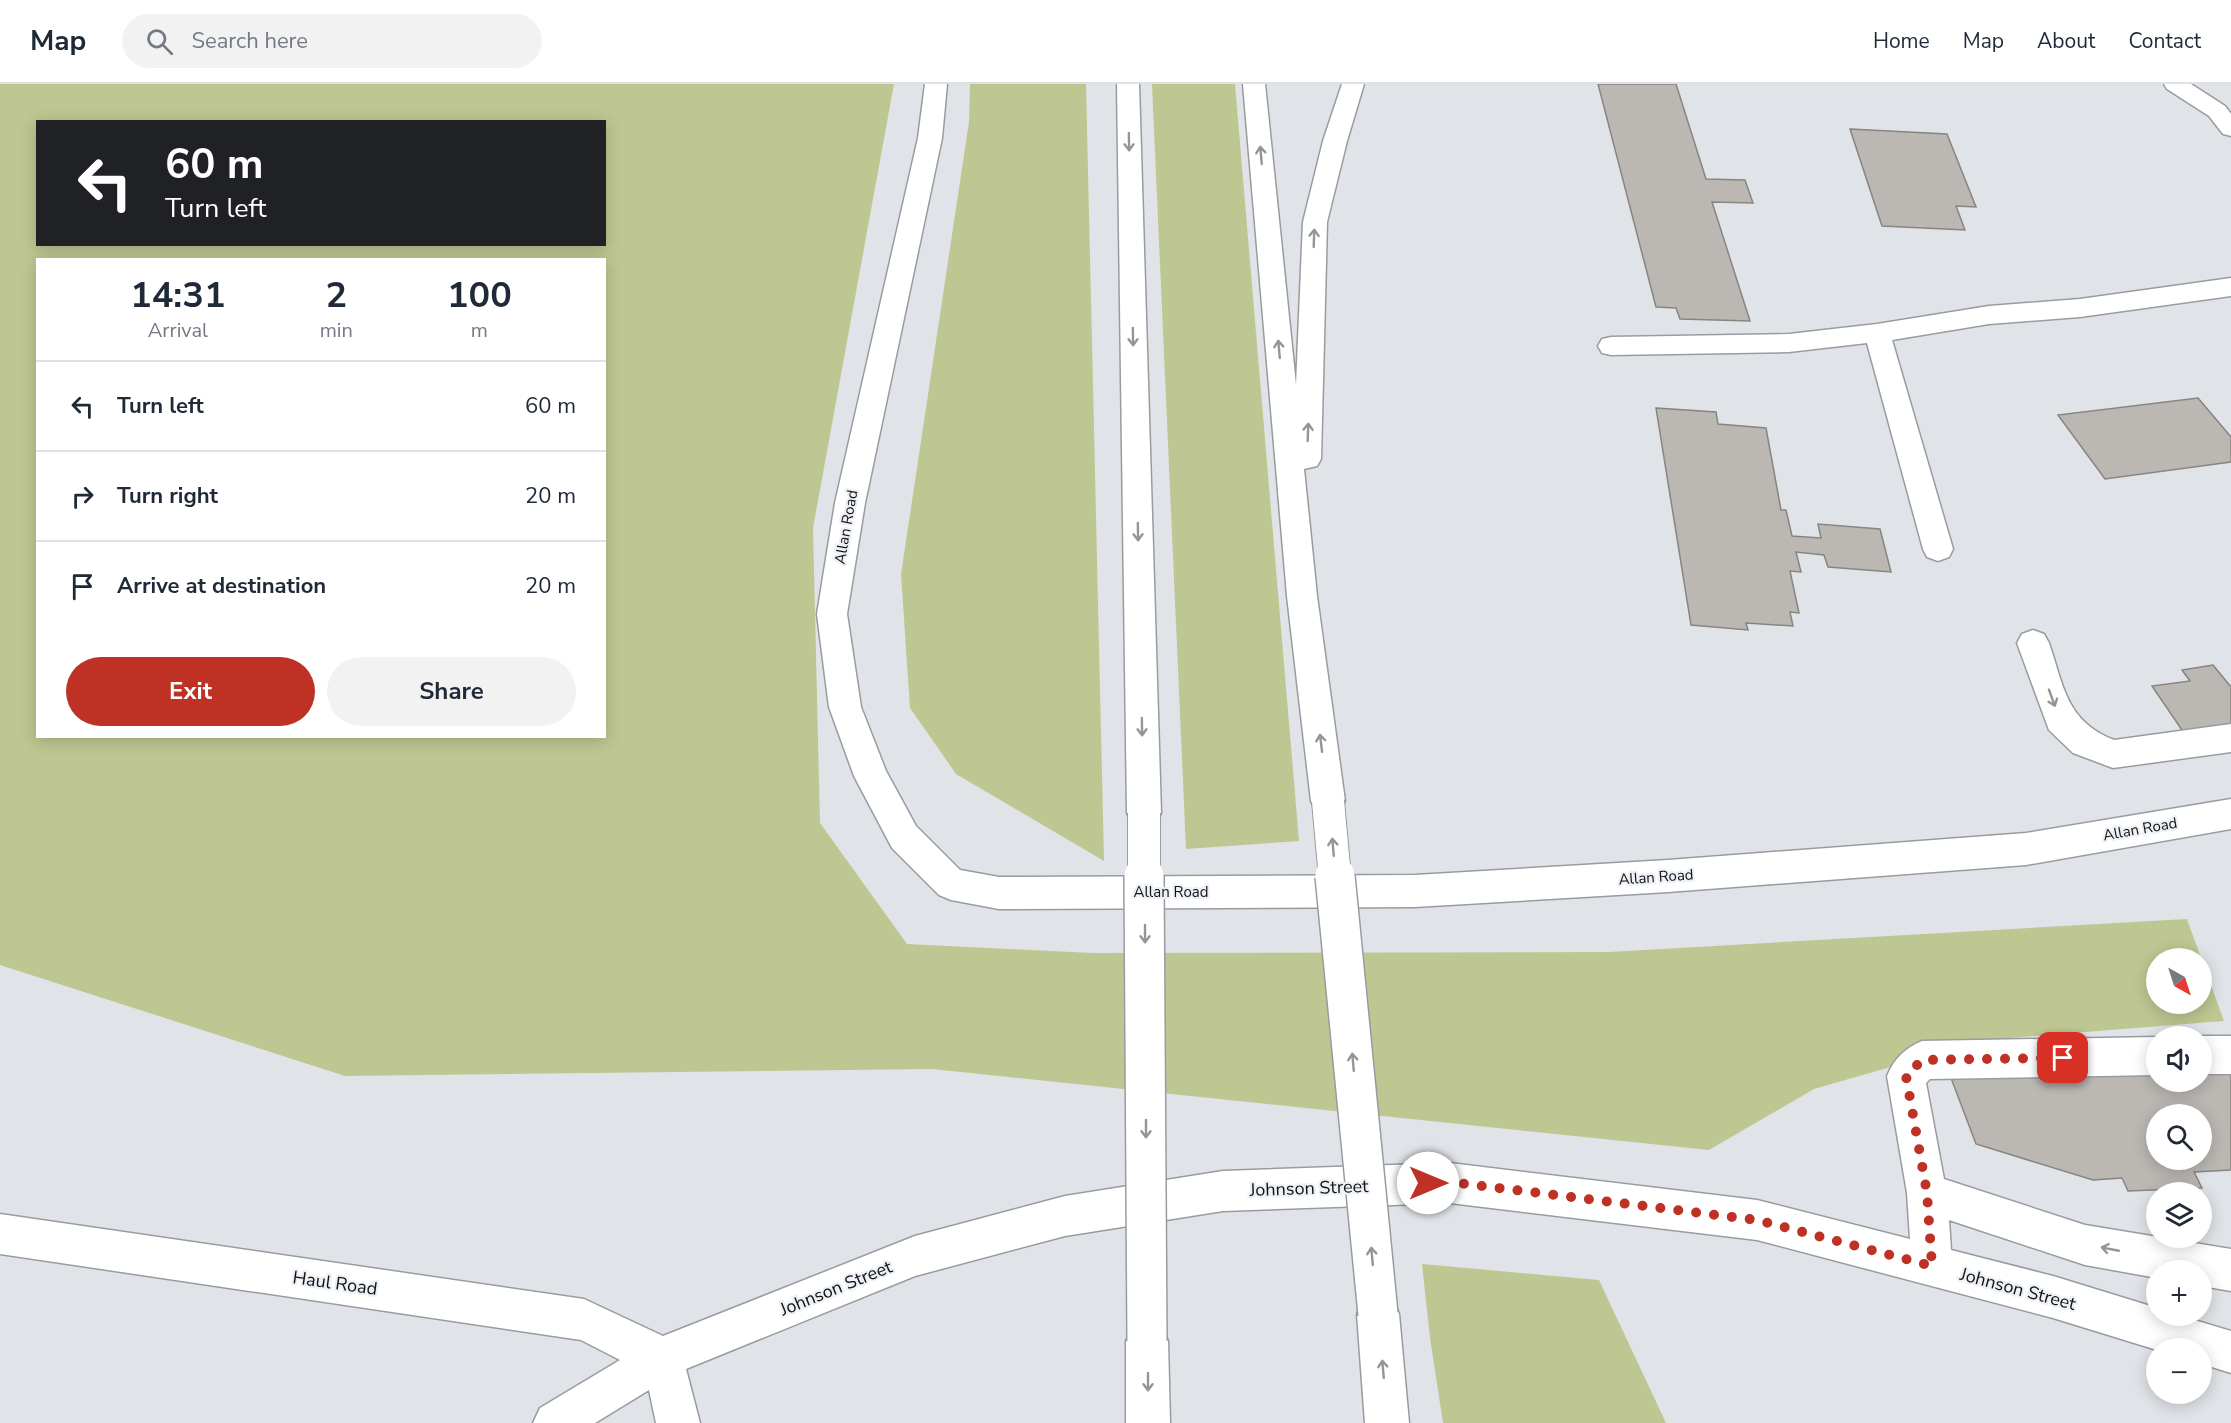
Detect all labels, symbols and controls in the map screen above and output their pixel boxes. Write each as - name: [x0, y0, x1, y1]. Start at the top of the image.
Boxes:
- search box: [122, 14, 542, 68]
- text: Map: [30, 22, 86, 60]
- icon: search: [143, 25, 176, 58]
- text: Search here: [191, 26, 308, 56]
- text: Home: [1873, 27, 1930, 55]
- text: Map: [1963, 27, 2004, 55]
- text: About: [2037, 27, 2095, 55]
- text: Contact: [2128, 27, 2201, 55]
- one-way arrow: [1123, 132, 1135, 152]
- text: 60 m: [165, 136, 264, 193]
- icon: left: [66, 144, 144, 222]
- one-way arrow: [1255, 146, 1266, 166]
- text: Turn left: [165, 190, 266, 227]
- one-way arrow: [1309, 228, 1320, 248]
- text: 14:31: [130, 271, 226, 320]
- text: 2: [325, 271, 347, 320]
- text: 100: [447, 271, 512, 320]
- text: Arrival: [148, 317, 208, 344]
- text: min: [320, 317, 353, 344]
- text: m: [471, 317, 488, 344]
- one-way arrow: [1128, 327, 1139, 347]
- one-way arrow: [1273, 340, 1284, 360]
- icon: left: [66, 390, 99, 423]
- text: Turn left: [117, 391, 204, 421]
- text: 60 m: [525, 391, 576, 421]
- one-way arrow: [1302, 423, 1314, 443]
- icon: right: [66, 480, 99, 513]
- text: Turn right: [117, 481, 218, 511]
- text: 20 m: [525, 481, 576, 511]
- street label: Allan Road: [830, 488, 862, 566]
- one-way arrow: [1132, 522, 1144, 542]
- icon: arrive: [66, 570, 99, 603]
- text: Arrive at destination: [117, 571, 326, 601]
- text: 20 m: [525, 571, 576, 601]
- button: Exit: [66, 657, 315, 726]
- button: Share: [327, 657, 576, 726]
- one-way arrow: [2048, 688, 2059, 707]
- one-way arrow: [1137, 717, 1148, 737]
- one-way arrow: [1315, 734, 1326, 754]
- street label: Allan Road: [2101, 813, 2179, 845]
- one-way arrow: [1327, 838, 1338, 857]
- street label: Allan Road: [1618, 864, 1694, 890]
- street label: Allan Road: [1133, 882, 1209, 902]
- one-way arrow: [1139, 924, 1151, 944]
- north arrow: [2146, 948, 2212, 1014]
- map controls: [2146, 948, 2212, 1404]
- button: sound: [2146, 1026, 2212, 1092]
- pin: [2037, 1032, 2088, 1083]
- icon: arrive: [2046, 1041, 2079, 1074]
- one-way arrow: [1347, 1053, 1358, 1072]
- button: search: [2146, 1104, 2212, 1170]
- one-way arrow: [1140, 1119, 1152, 1139]
- position arrow: [1396, 1151, 1460, 1215]
- street label: Johnson Street: [1248, 1174, 1370, 1202]
- button: layers: [2146, 1182, 2212, 1248]
- one-way arrow: [2100, 1243, 2120, 1254]
- one-way arrow: [1366, 1247, 1377, 1267]
- street label: Johnson Street: [775, 1254, 896, 1322]
- button: +: [2146, 1260, 2212, 1326]
- street label: Johnson Street: [1956, 1262, 2079, 1316]
- street label: Haul Road: [291, 1265, 379, 1301]
- button: −: [2146, 1338, 2212, 1404]
- one-way arrow: [1377, 1359, 1388, 1379]
- one-way arrow: [1142, 1372, 1153, 1392]

